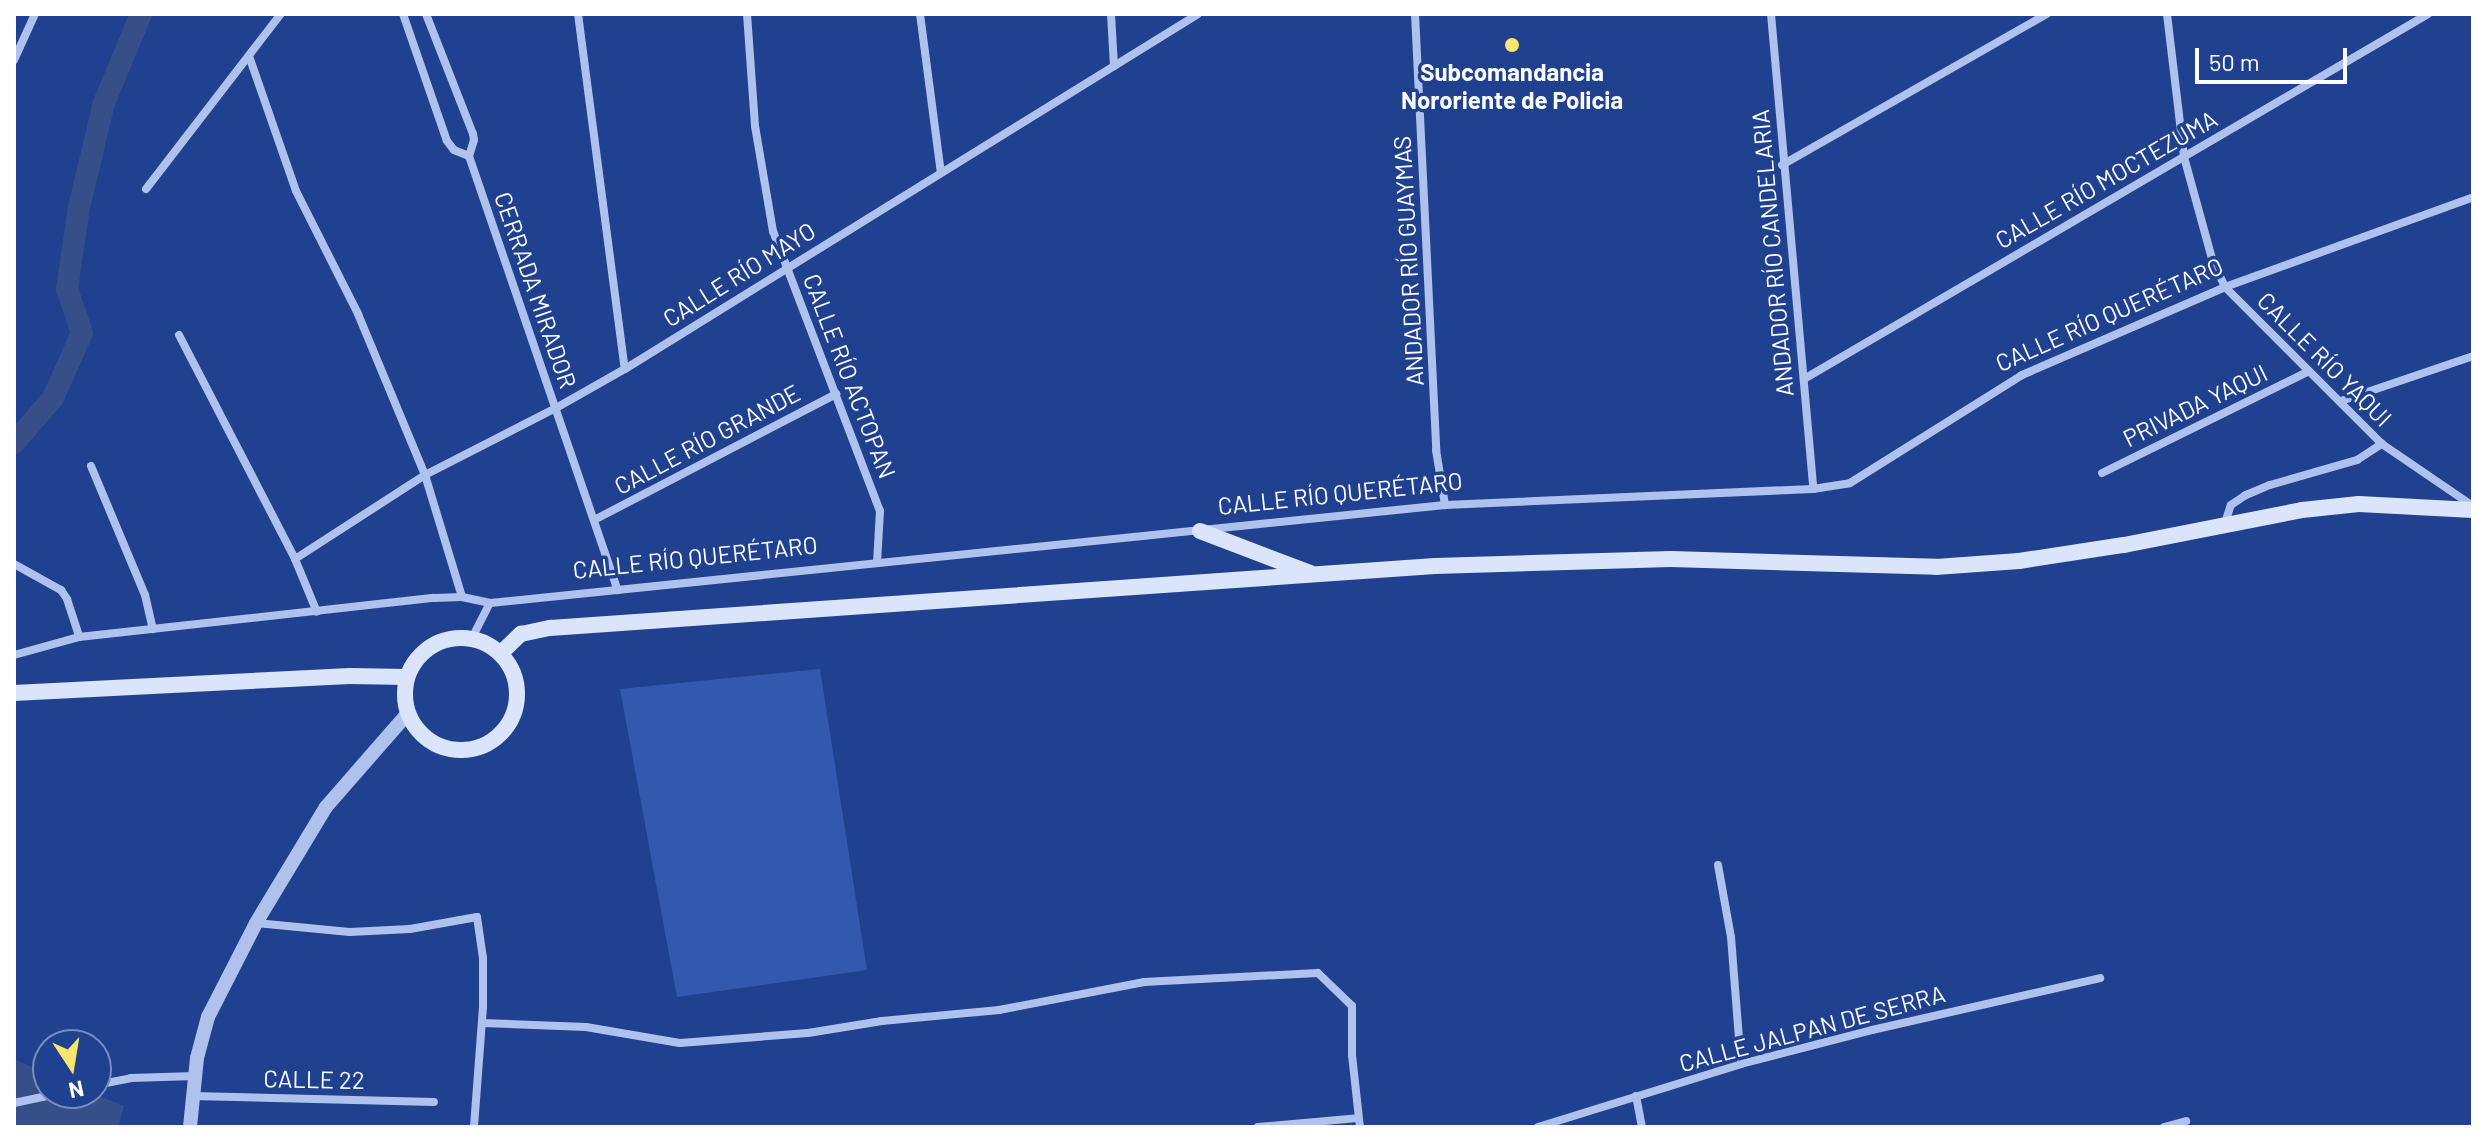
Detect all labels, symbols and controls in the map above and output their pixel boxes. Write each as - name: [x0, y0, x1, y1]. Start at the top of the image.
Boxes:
- scale bar: [2199, 32, 2351, 82]
- marker: Subcomandancia Nororiente de Policia: [1503, 36, 1521, 54]
- text: 50 m: [2209, 47, 2260, 76]
- place label: Subcomandancia Nororiente de Policia: [1401, 58, 1623, 114]
- street label: CALLE RÍO MOCTEZUMA: [1990, 104, 2222, 254]
- street label: ANDADOR RÍO CANDELARIA: [1745, 108, 1799, 398]
- street label: ANDADOR RÍO GUAYMAS: [1387, 135, 1429, 387]
- street label: CERRADA MIRADOR: [489, 188, 583, 392]
- street label: CALLE RÍO MAYO: [657, 216, 821, 332]
- street label: CALLE RÍO QUERÉTARO: [1991, 251, 2227, 377]
- street label: CALLE RÍO ACTOPAN: [798, 270, 902, 482]
- street label: CALLE RÍO YAQUI: [2252, 286, 2398, 432]
- street label: PRIVADA YAQUI: [2118, 358, 2272, 452]
- street label: CALLE RÍO GRANDE: [609, 378, 805, 500]
- street label: CALLE RÍO QUERÉTARO: [1216, 466, 1464, 520]
- street label: CALLE RÍO QUERÉTARO: [571, 530, 819, 584]
- street label: CALLE JALPAN DE SERRA: [1676, 979, 1948, 1077]
- north arrow: [32, 1029, 112, 1109]
- street label: CALLE 22: [263, 1064, 365, 1094]
- text: N: [67, 1076, 86, 1105]

